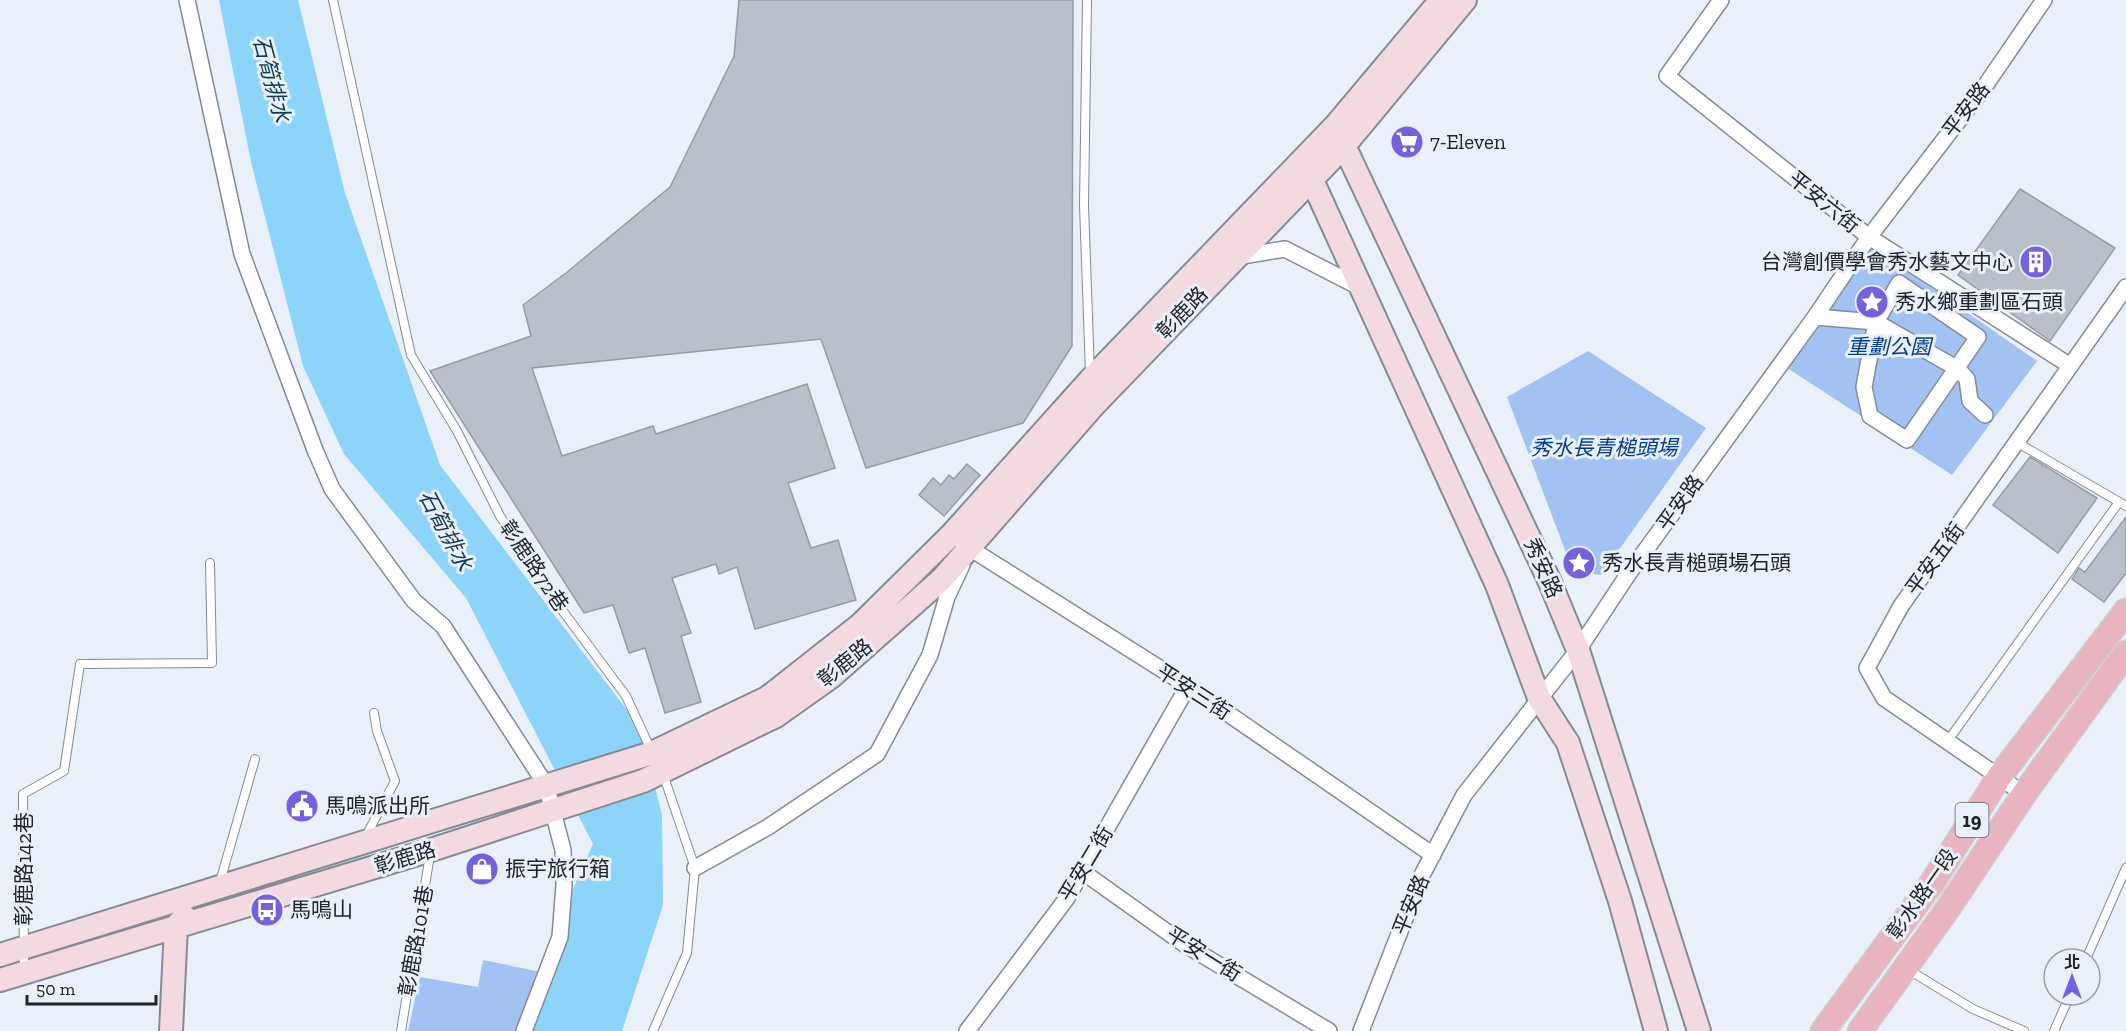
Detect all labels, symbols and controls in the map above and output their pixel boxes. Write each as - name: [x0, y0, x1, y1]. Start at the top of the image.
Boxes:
- water label: 石筍排水: [247, 33, 296, 126]
- street label: 平安路: [1937, 77, 1995, 142]
- supermarket icon: 7-Eleven: [1389, 124, 1425, 160]
- place label: 7-Eleven: [1430, 129, 1506, 154]
- street label: 平安六街: [1784, 165, 1865, 238]
- building icon: 台灣創價學會秀水藝文中心: [2018, 244, 2054, 280]
- place label: 台灣創價學會秀水藝文中心: [1761, 249, 2013, 274]
- street label: 彰鹿路: [1151, 281, 1213, 344]
- place icon: 秀水鄉重劃區石頭: [1854, 284, 1890, 320]
- place label: 秀水鄉重劃區石頭: [1895, 289, 2063, 314]
- park label: 重劃公園: [1847, 334, 1934, 359]
- park label: 秀水長青槌頭場: [1531, 435, 1679, 460]
- street label: 平安路: [1651, 470, 1708, 536]
- water label: 石筍排水: [413, 485, 479, 576]
- street label: 彰鹿路72巷: [495, 515, 574, 616]
- street label: 平安五街: [1900, 517, 1969, 600]
- street label: 秀安路: [1519, 534, 1568, 602]
- place icon: 秀水長青槌頭場石頭: [1561, 545, 1597, 581]
- place label: 秀水長青槌頭場石頭: [1602, 550, 1791, 575]
- street label: 彰鹿路: [812, 633, 877, 692]
- street label: 平安三街: [1152, 658, 1236, 725]
- public building icon: 馬鳴派出所: [284, 788, 320, 824]
- place label: 馬鳴派出所: [325, 793, 430, 818]
- road number: 19: [1956, 803, 1988, 837]
- street label: 彰鹿路142巷: [11, 812, 36, 926]
- street label: 平安二街: [1053, 821, 1118, 906]
- street label: 彰鹿路: [371, 836, 439, 879]
- street label: 彰水路一段: [1881, 844, 1962, 944]
- shop icon: 振宇旅行箱: [464, 851, 500, 887]
- place label: 振宇旅行箱: [505, 856, 610, 881]
- street label: 平安路: [1387, 871, 1434, 939]
- street label: 彰鹿路101巷: [393, 883, 438, 998]
- bus stop icon: 馬鳴山: [249, 892, 285, 928]
- place label: 馬鳴山: [290, 897, 353, 922]
- street label: 平安一街: [1162, 921, 1247, 986]
- north arrow: [2042, 947, 2102, 1007]
- text: 北: [2064, 953, 2080, 972]
- scale bar: [27, 968, 156, 1006]
- text: 50 m: [36, 978, 76, 1000]

